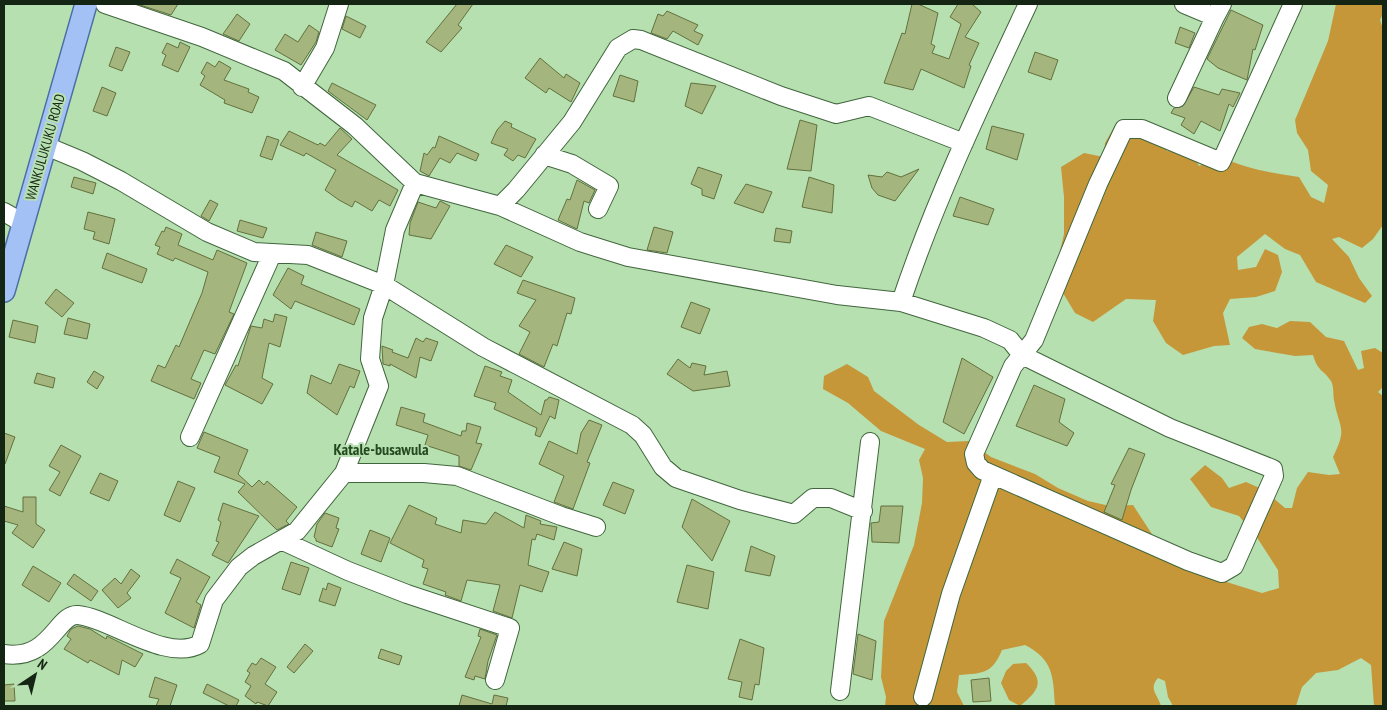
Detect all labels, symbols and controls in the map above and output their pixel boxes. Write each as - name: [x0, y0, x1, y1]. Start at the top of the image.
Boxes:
- street label: WANKULUKUKU ROAD: [21, 92, 69, 202]
- district label: Katale-busawula: [333, 439, 429, 459]
- north arrow: [10, 650, 60, 700]
- text: N: [34, 655, 51, 674]

